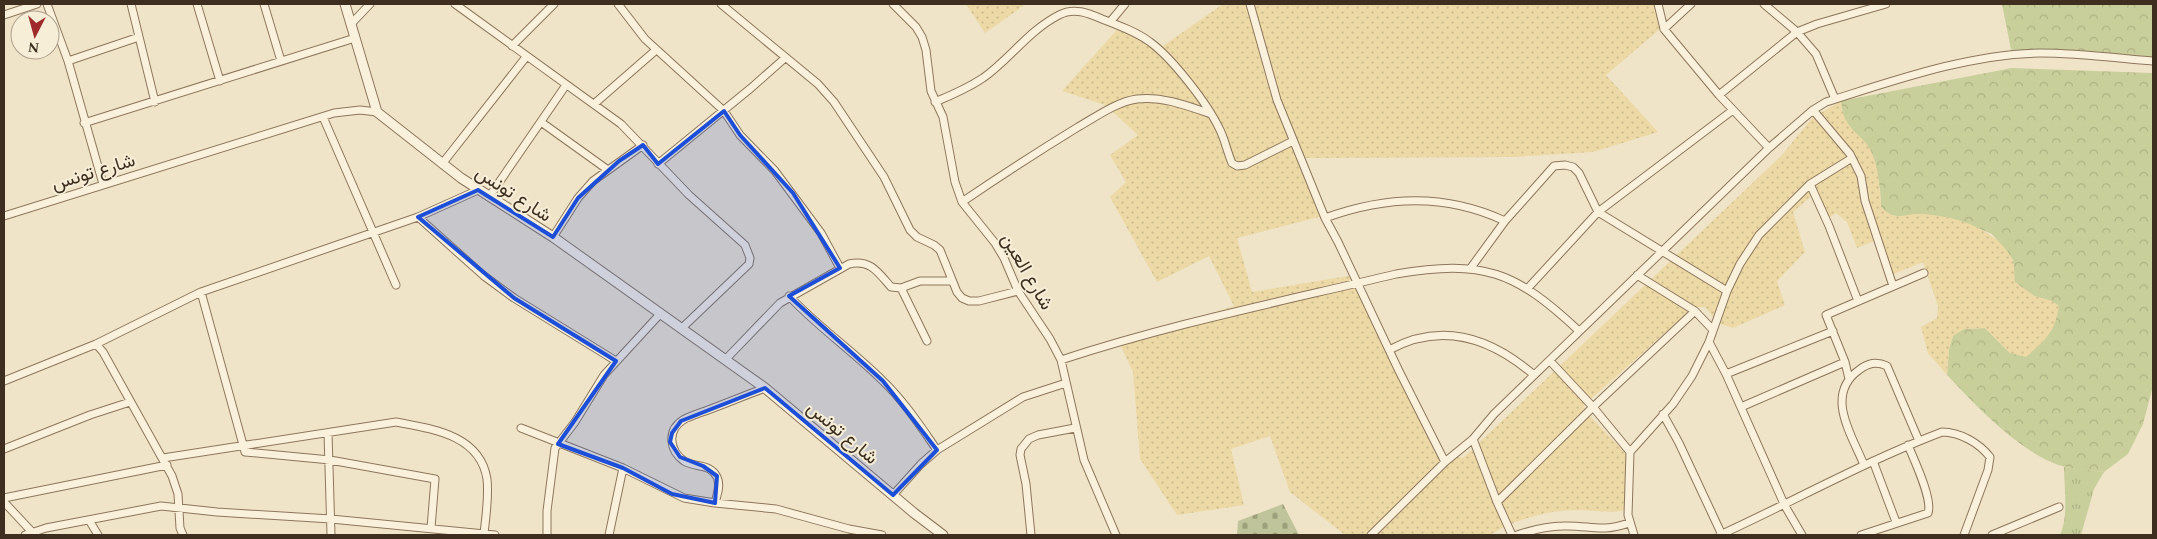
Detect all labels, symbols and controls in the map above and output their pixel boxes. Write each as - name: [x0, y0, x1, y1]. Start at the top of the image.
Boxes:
- north arrow: [10, 10, 60, 60]
- text: N: [27, 36, 40, 58]
- street label: شارع تونس: [48, 146, 139, 199]
- street label: شارع تونس: [469, 159, 557, 230]
- street label: شارع العين: [993, 228, 1061, 316]
- street label: شارع تونس: [800, 394, 884, 472]

